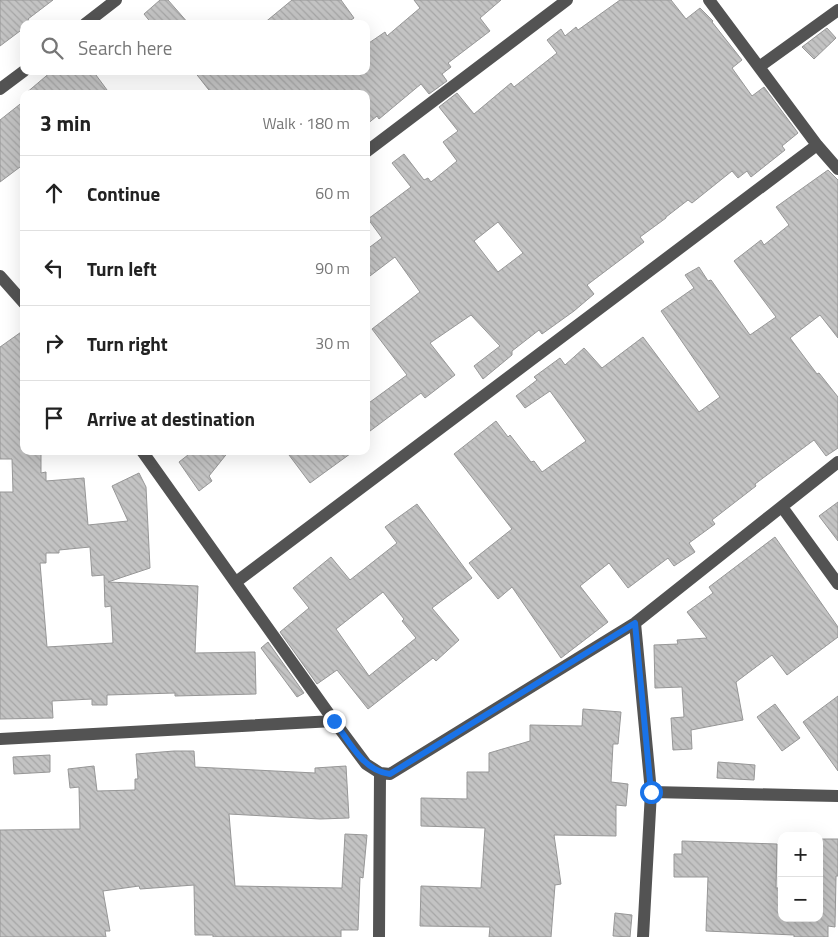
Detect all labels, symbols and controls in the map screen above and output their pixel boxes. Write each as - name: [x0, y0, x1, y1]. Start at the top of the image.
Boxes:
- search box: [20, 20, 370, 75]
- text: Search here: [78, 33, 172, 62]
- icon: search: [38, 34, 66, 62]
- text: 3 min: [40, 107, 91, 139]
- text: Walk · 180 m: [262, 111, 350, 135]
- icon: ahead: [40, 179, 68, 207]
- text: Continue: [87, 179, 160, 208]
- text: 60 m: [315, 181, 350, 205]
- icon: left: [40, 254, 68, 282]
- text: Turn left: [87, 254, 157, 283]
- text: 90 m: [315, 256, 350, 280]
- icon: right: [40, 329, 68, 357]
- text: Turn right: [87, 329, 168, 358]
- text: 30 m: [315, 331, 350, 355]
- icon: arrive: [40, 404, 68, 432]
- text: Arrive at destination: [87, 404, 255, 433]
- route end: [323, 710, 346, 733]
- route start: [640, 781, 663, 804]
- map controls: [778, 832, 823, 922]
- button: +: [778, 832, 823, 877]
- button: −: [778, 877, 823, 922]

